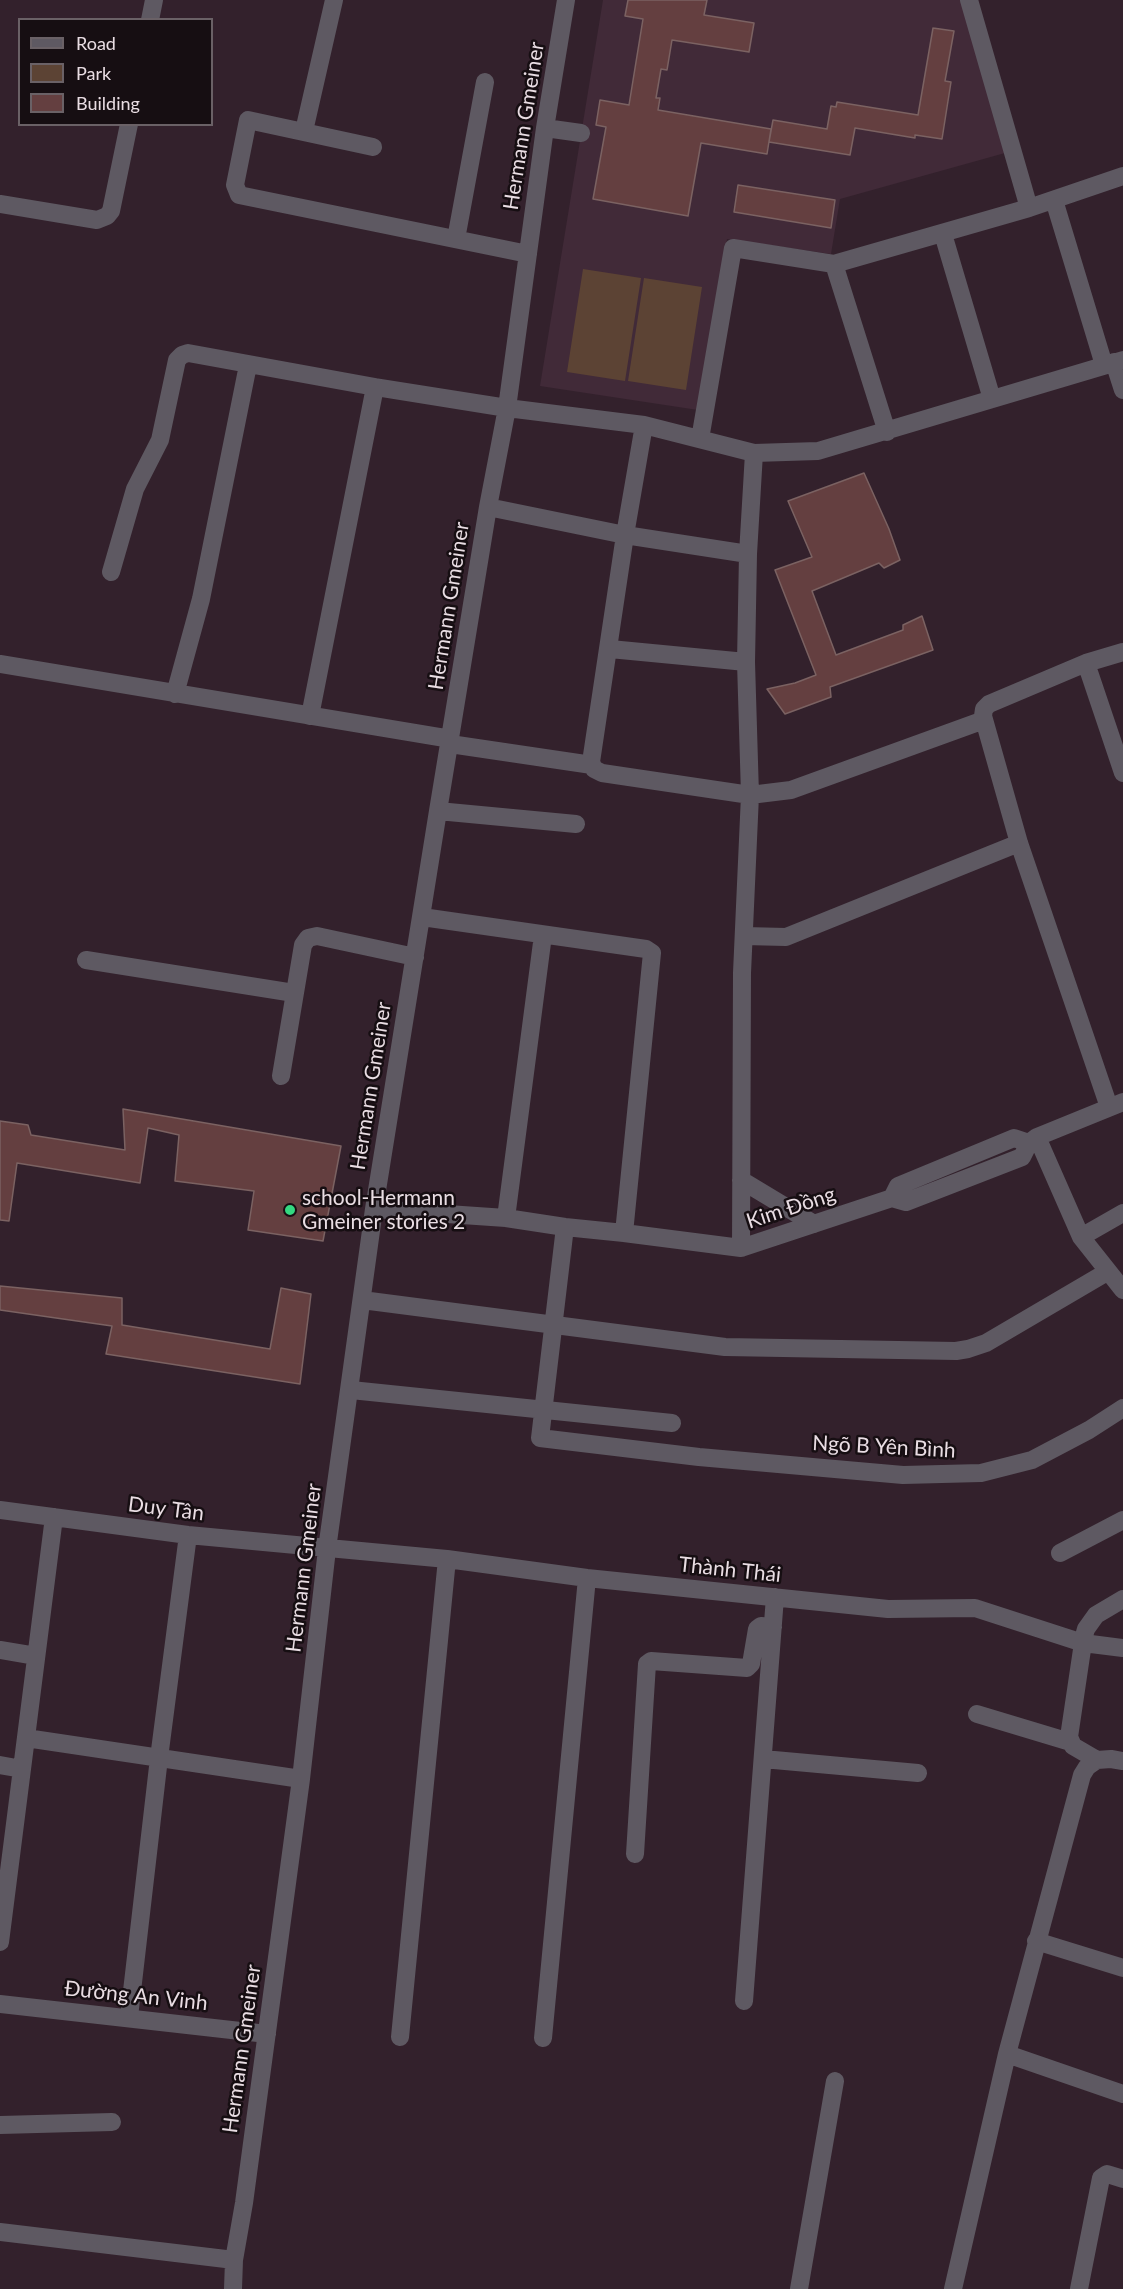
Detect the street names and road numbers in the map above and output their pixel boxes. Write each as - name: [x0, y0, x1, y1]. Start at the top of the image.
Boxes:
- street label: Hermann Gmeiner: [498, 40, 550, 212]
- street label: Hermann Gmeiner: [423, 520, 475, 692]
- street label: Hermann Gmeiner: [345, 1000, 397, 1172]
- street label: Kim Đồng: [743, 1182, 839, 1234]
- street label: Ngõ B Yên Bình: [812, 1431, 956, 1463]
- street label: Hermann Gmeiner: [281, 1482, 327, 1654]
- street label: Duy Tân: [127, 1492, 205, 1526]
- street label: Thành Thái: [678, 1552, 782, 1588]
- street label: Hermann Gmeiner: [218, 1963, 266, 2135]
- street label: Đường An Vinh: [63, 1976, 209, 2016]

